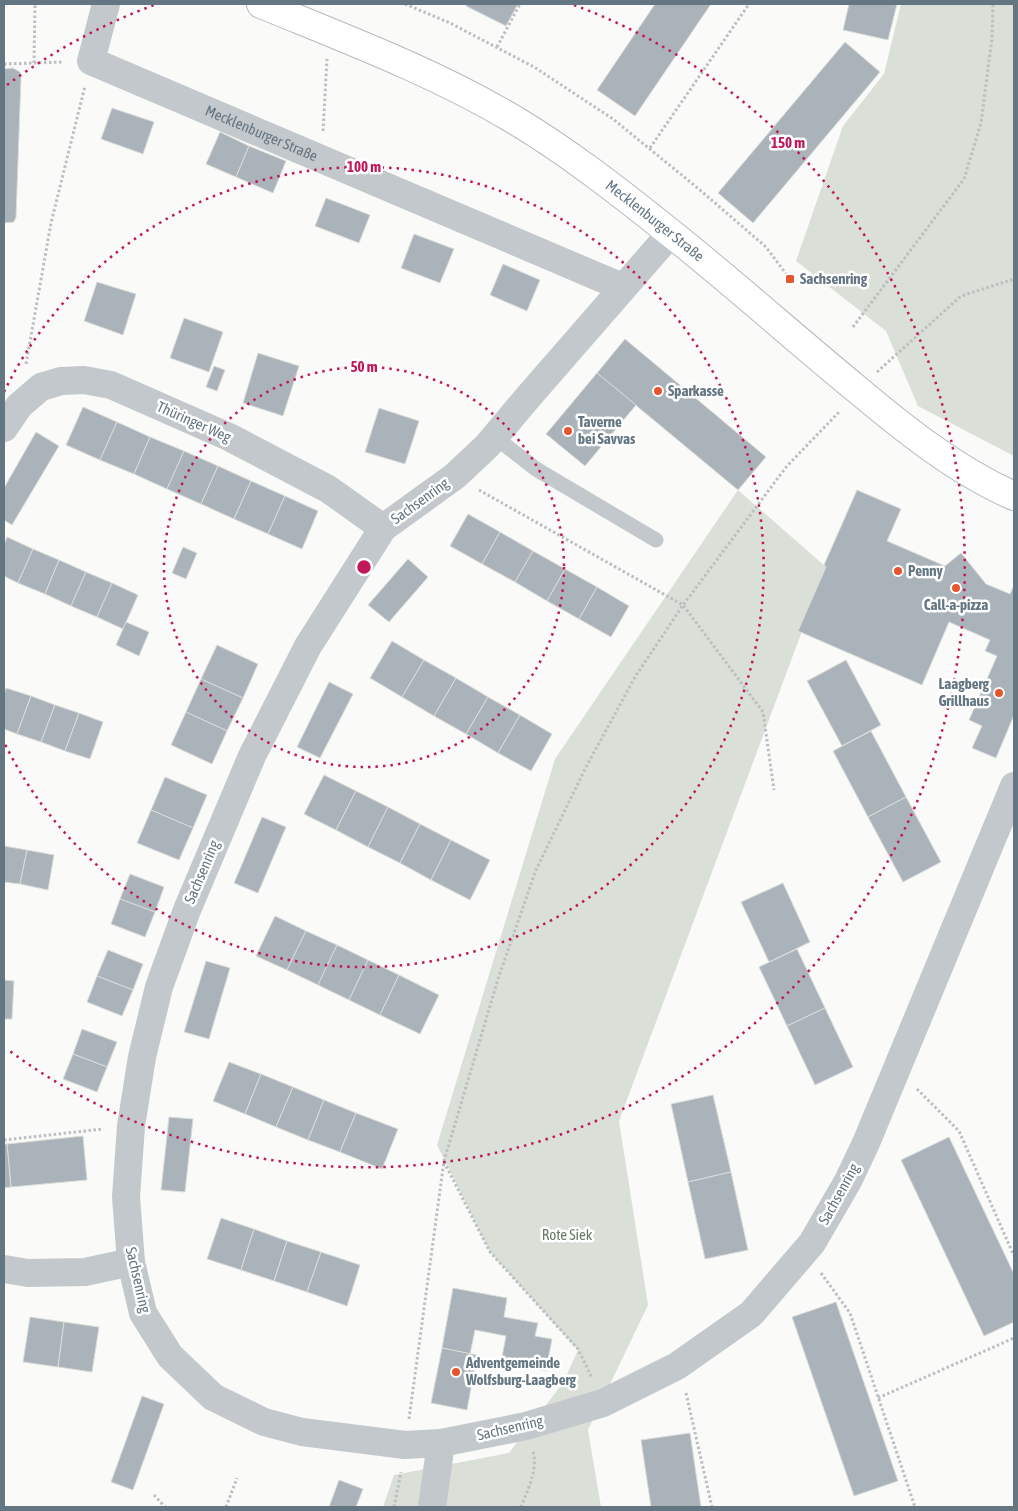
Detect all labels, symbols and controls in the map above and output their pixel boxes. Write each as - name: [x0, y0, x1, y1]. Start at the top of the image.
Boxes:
- street label: Mecklenburger Straße: [203, 102, 320, 164]
- text: 150 m: [771, 134, 805, 151]
- text: 100 m: [347, 158, 381, 175]
- street label: Mecklenburger Straße: [603, 176, 708, 265]
- place label: Sachsenring: [800, 270, 868, 287]
- marker: Sachsenring: [784, 273, 796, 285]
- text: 50 m: [351, 358, 378, 375]
- place label: Sparkasse: [668, 382, 724, 399]
- marker: Sparkasse: [652, 385, 664, 397]
- street label: Thüringer Weg: [155, 398, 234, 446]
- place label: Taverne bei Savvas: [578, 413, 636, 447]
- marker: Taverne bei Savvas: [562, 425, 574, 437]
- street label: Sachsenring: [388, 474, 452, 527]
- centre of rings: [355, 558, 373, 576]
- place label: Penny: [908, 562, 944, 579]
- marker: Penny: [892, 565, 904, 577]
- marker: Call-a-pizza: [950, 582, 962, 594]
- place label: Call-a-pizza: [924, 596, 988, 613]
- place label: Laagberg Grillhaus: [938, 675, 990, 709]
- marker: Laagberg Grillhaus: [993, 687, 1005, 699]
- street label: Sachsenring: [181, 837, 223, 906]
- street label: Sachsenring: [815, 1160, 863, 1227]
- park label: Rote Siek: [542, 1226, 593, 1243]
- street label: Sachsenring: [123, 1245, 154, 1315]
- place label: Adventgemeinde Wolfsburg-Laagberg: [465, 1354, 577, 1388]
- marker: Adventgemeinde Wolfsburg-Laagberg: [450, 1366, 462, 1378]
- street label: Sachsenring: [475, 1412, 545, 1443]

